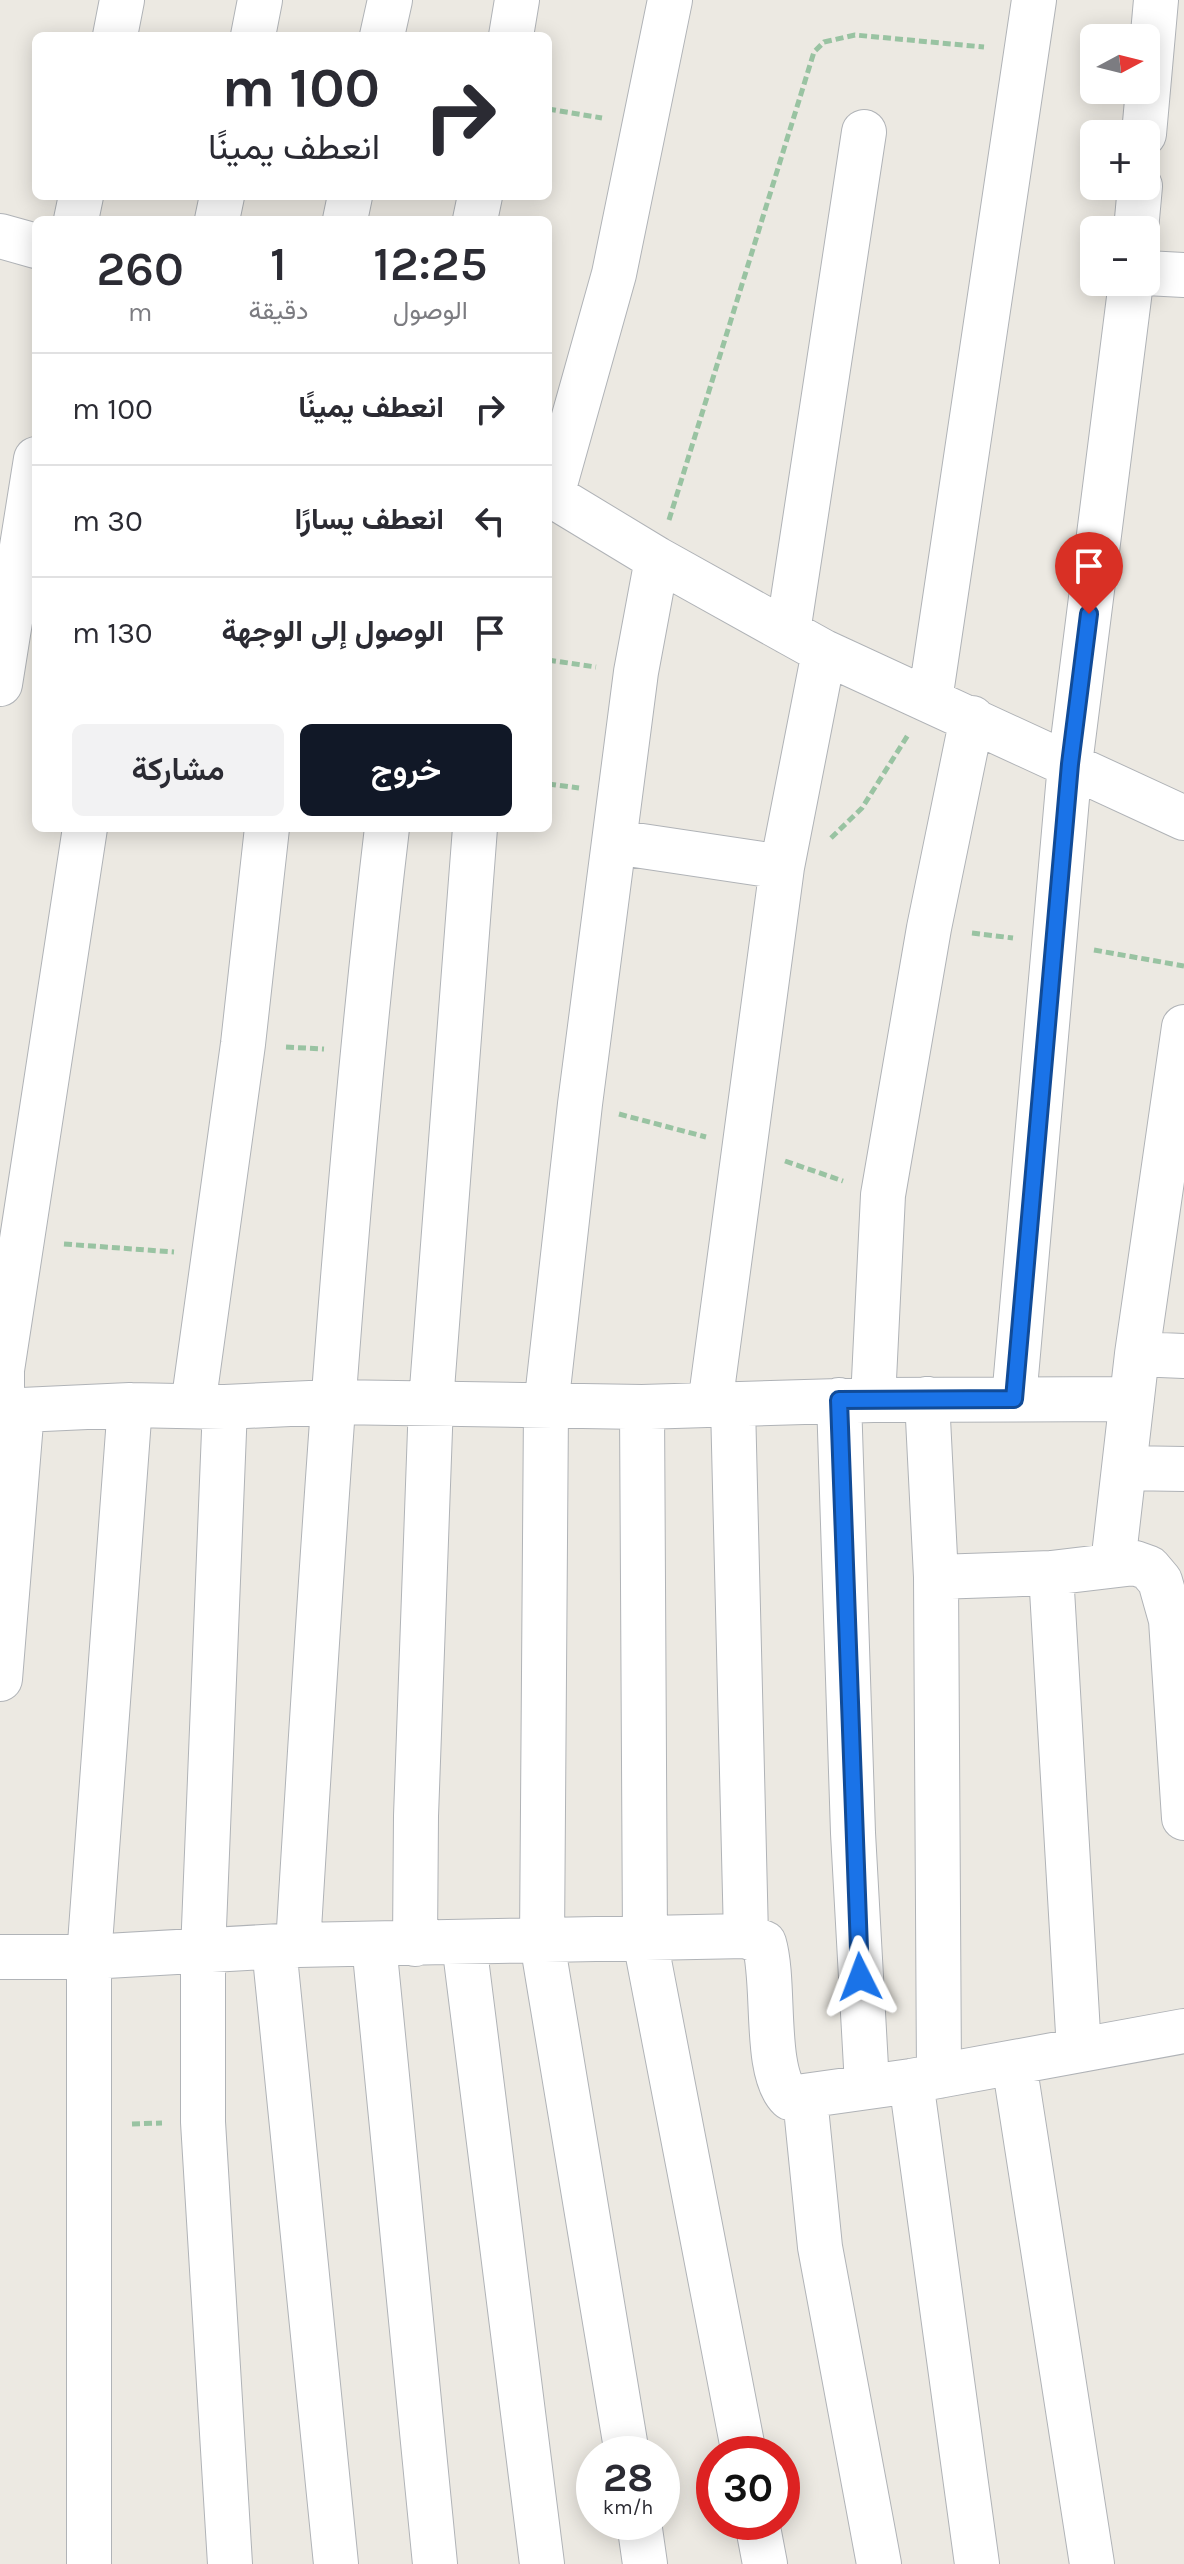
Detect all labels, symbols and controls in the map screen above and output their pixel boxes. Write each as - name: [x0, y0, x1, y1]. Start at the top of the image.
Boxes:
- north arrow: [1080, 24, 1160, 104]
- map controls: [1080, 24, 1160, 296]
- text: 100 m: [222, 55, 380, 120]
- icon: right: [408, 64, 512, 168]
- button: +: [1080, 120, 1160, 200]
- text: انعطف يمينًا: [208, 126, 380, 168]
- button: −: [1080, 216, 1160, 296]
- text: 1: [270, 236, 287, 292]
- text: 12:25: [373, 236, 487, 292]
- text: 260: [97, 241, 184, 297]
- text: دقيقة: [248, 295, 309, 326]
- text: الوصول: [393, 295, 468, 326]
- text: m: [128, 297, 152, 328]
- icon: right: [468, 387, 512, 431]
- text: انعطف يمينًا: [298, 389, 444, 425]
- text: 100 m: [72, 391, 153, 427]
- icon: left: [468, 499, 512, 543]
- text: انعطف يسارًا: [294, 501, 444, 537]
- text: 30 m: [72, 503, 143, 539]
- pin: [1055, 532, 1123, 614]
- icon: arrive: [1067, 544, 1111, 588]
- icon: arrive: [468, 611, 512, 655]
- text: الوصول إلى الوجهة: [221, 613, 444, 649]
- text: 130 m: [72, 615, 153, 651]
- button: مشاركة: [72, 724, 284, 816]
- button: خروج: [300, 724, 512, 816]
- position arrow: [818, 1935, 902, 2019]
- speed limit sign: 30: [696, 2436, 800, 2540]
- text: 28: [603, 2454, 653, 2501]
- text: km/h: [603, 2496, 653, 2519]

